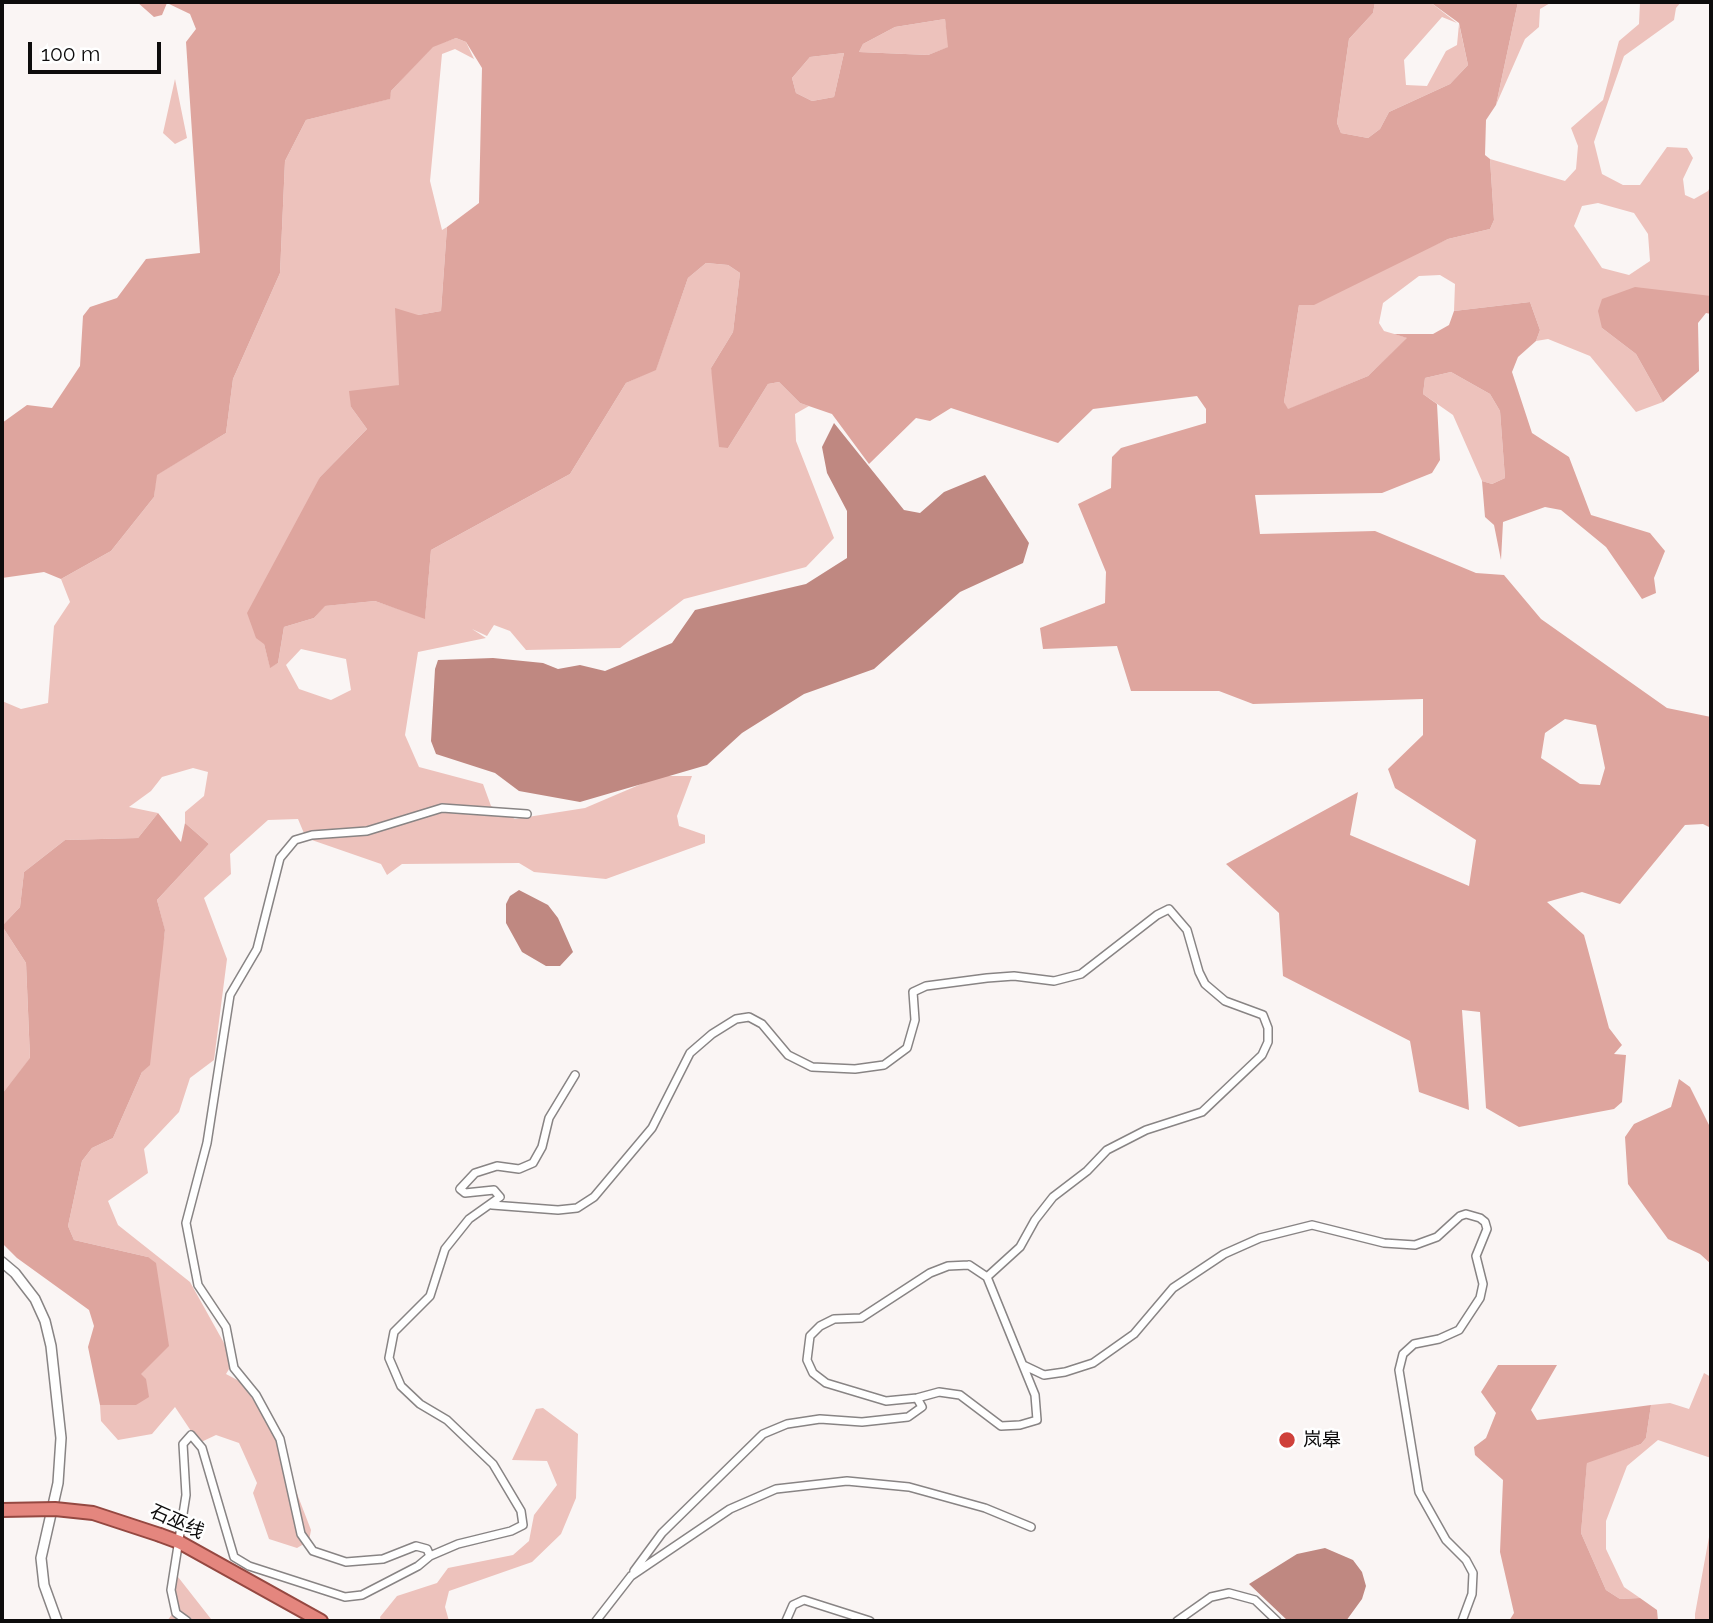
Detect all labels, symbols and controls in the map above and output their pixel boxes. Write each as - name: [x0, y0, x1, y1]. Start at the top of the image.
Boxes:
- scale bar: [32, 28, 164, 72]
- text: 100 m: [41, 41, 100, 66]
- place label: 岚皋: [1303, 1429, 1341, 1451]
- marker: 岚皋: [1277, 1430, 1297, 1450]
- street label: 石巫线: [146, 1500, 208, 1544]

